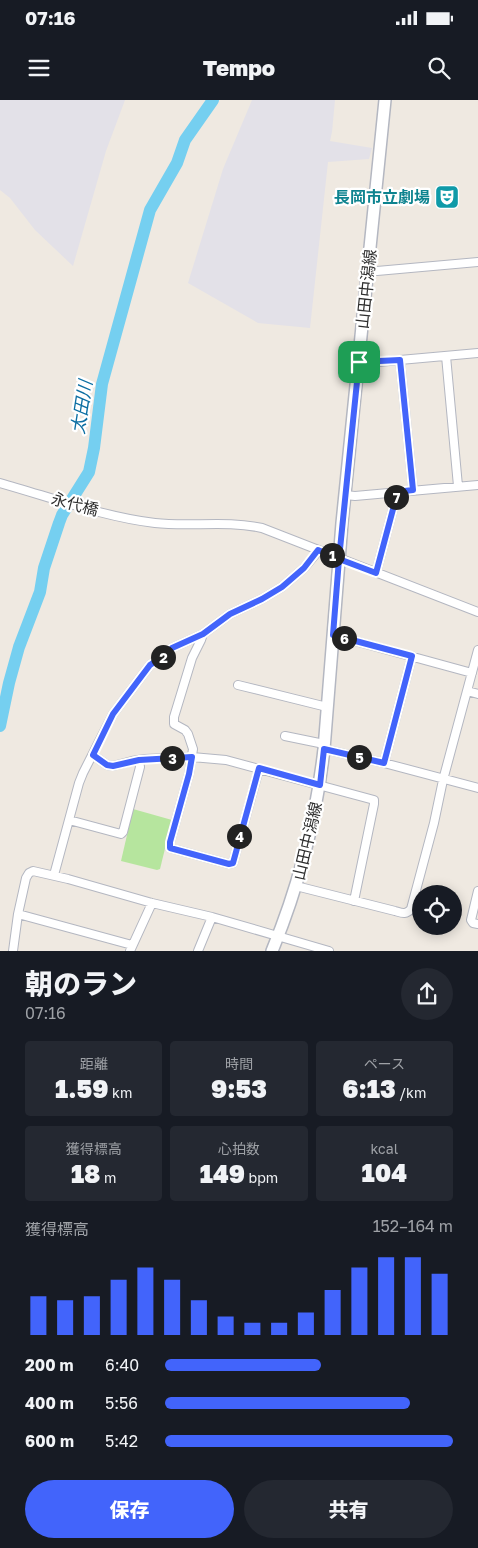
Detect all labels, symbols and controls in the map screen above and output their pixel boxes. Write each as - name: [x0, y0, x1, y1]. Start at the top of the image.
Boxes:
- text: 07:16: [25, 6, 76, 29]
- icon: menu: [25, 54, 53, 82]
- text: Tempo: [203, 54, 275, 81]
- icon: search: [425, 54, 453, 82]
- theatre icon: 長岡市立劇場: [434, 184, 460, 210]
- place label: 長岡市立劇場: [334, 187, 430, 207]
- street label: 山田中潟線: [352, 248, 380, 330]
- pin: [338, 341, 380, 383]
- icon: arrive: [345, 348, 373, 376]
- water label: 太田川: [66, 377, 96, 435]
- pin: 7: [384, 484, 408, 510]
- street label: 永代橋: [49, 488, 101, 520]
- text: 7: [393, 489, 400, 506]
- pin: 1: [320, 542, 344, 568]
- text: 1: [329, 547, 336, 564]
- pin: 6: [332, 626, 356, 650]
- text: 6: [340, 630, 349, 647]
- pin: 2: [150, 644, 176, 670]
- text: 2: [159, 649, 168, 666]
- pin: 5: [346, 744, 372, 770]
- pin: 3: [160, 746, 184, 770]
- text: 5: [355, 749, 364, 766]
- text: 3: [168, 750, 177, 767]
- street label: 山田中潟線: [288, 800, 326, 882]
- pin: 4: [226, 824, 252, 848]
- text: 4: [235, 828, 244, 845]
- map controls: [412, 885, 462, 935]
- button: locate: [412, 885, 462, 935]
- text: 朝のラン: [25, 967, 137, 1000]
- button: share: [401, 968, 453, 1020]
- text: 07:16: [25, 1003, 66, 1023]
- text: 距離: [80, 1055, 108, 1072]
- text: 時間: [225, 1055, 253, 1072]
- text: ペース: [364, 1055, 405, 1072]
- text: 1.59: [55, 1073, 108, 1104]
- text: 9:53: [211, 1073, 267, 1104]
- text: 6:13: [342, 1073, 396, 1104]
- text: km: [108, 1084, 132, 1101]
- text: /km: [396, 1084, 426, 1101]
- text: 獲得標高: [66, 1140, 122, 1157]
- text: 心拍数: [218, 1140, 260, 1157]
- text: kcal: [370, 1140, 398, 1157]
- text: 104: [362, 1157, 407, 1188]
- text: 18: [71, 1158, 101, 1189]
- text: 149: [200, 1158, 245, 1189]
- text: m: [101, 1169, 116, 1186]
- text: bpm: [245, 1169, 278, 1186]
- text: 152–164 m: [373, 1216, 453, 1236]
- text: 獲得標高: [25, 1219, 89, 1239]
- text: 200 m: [25, 1355, 74, 1375]
- text: 6:40: [105, 1355, 139, 1375]
- text: 400 m: [25, 1393, 74, 1413]
- text: 5:56: [105, 1393, 138, 1413]
- text: 600 m: [25, 1431, 74, 1451]
- text: 5:42: [105, 1431, 138, 1451]
- button: 保存: [25, 1480, 234, 1538]
- button: 共有: [244, 1480, 453, 1538]

